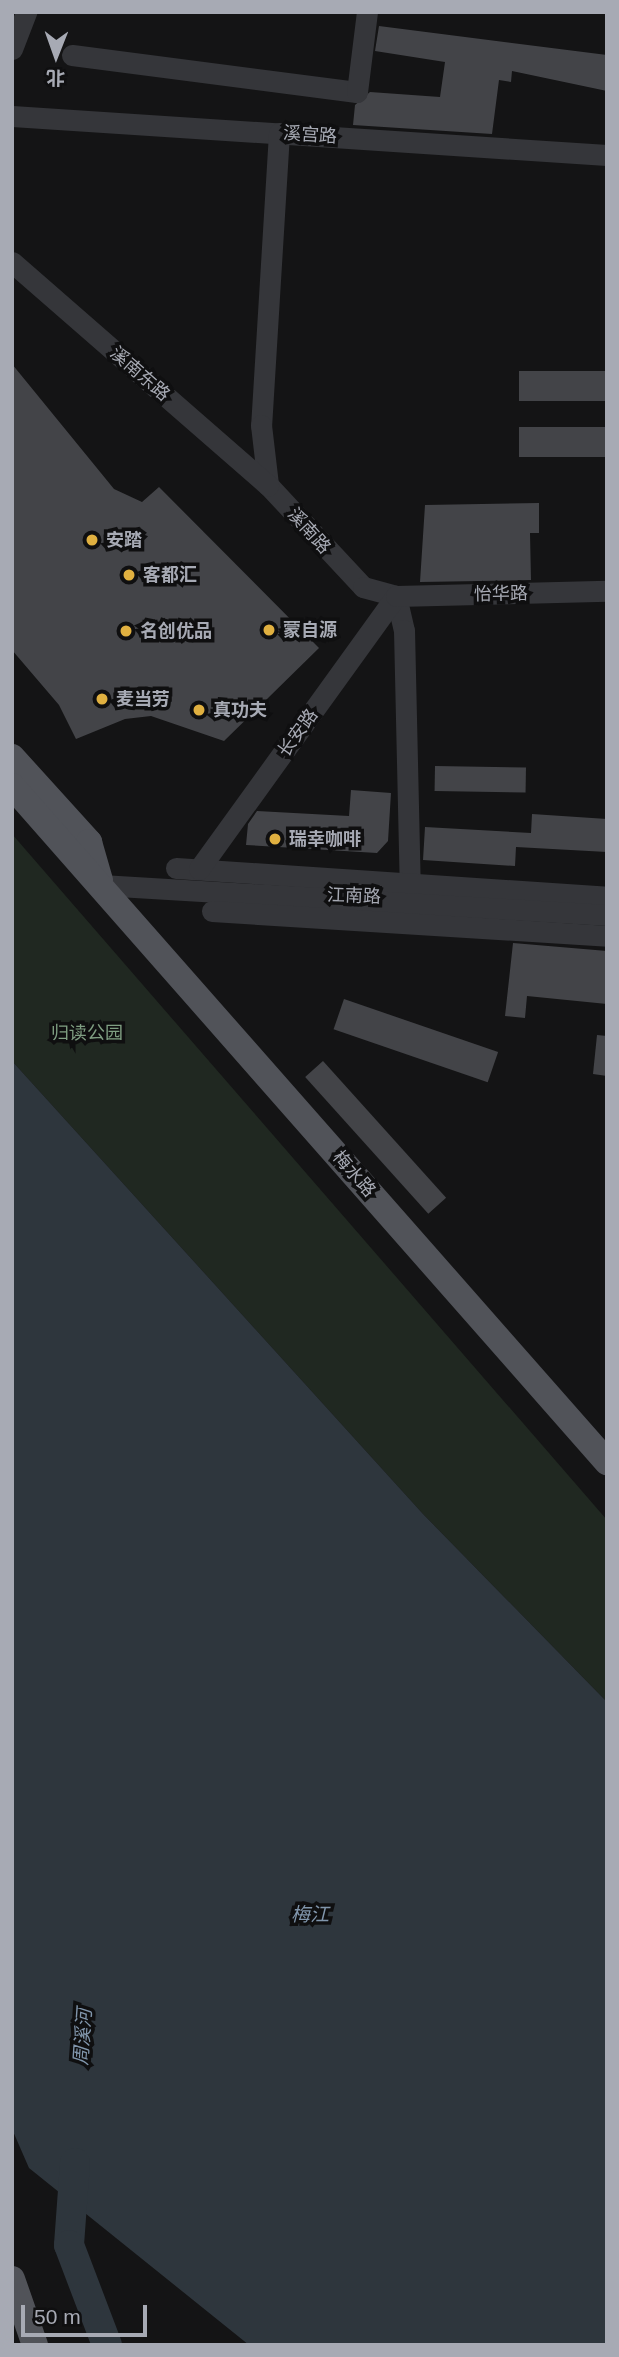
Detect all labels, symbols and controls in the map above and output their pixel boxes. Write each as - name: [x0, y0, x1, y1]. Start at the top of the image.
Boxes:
- north arrow: [21, 21, 91, 91]
- text: 北: [46, 67, 65, 88]
- street label: 溪宫路: [282, 122, 338, 148]
- street label: 溪南东路: [106, 342, 174, 406]
- street label: 溪南路: [283, 504, 335, 558]
- place label: 安踏: [106, 529, 142, 551]
- marker: 安踏: [84, 532, 100, 548]
- place label: 客都汇: [143, 564, 197, 586]
- marker: 客都汇: [121, 567, 137, 583]
- street label: 怡华路: [474, 583, 528, 605]
- place label: 蒙自源: [283, 619, 337, 641]
- place label: 名创优品: [140, 620, 212, 642]
- marker: 蒙自源: [261, 622, 277, 638]
- marker: 名创优品: [118, 623, 134, 639]
- place label: 麦当劳: [116, 688, 170, 710]
- marker: 麦当劳: [94, 691, 110, 707]
- place label: 真功夫: [213, 699, 267, 721]
- marker: 真功夫: [191, 702, 207, 718]
- street label: 长安路: [273, 705, 323, 761]
- place label: 瑞幸咖啡: [289, 828, 361, 850]
- marker: 瑞幸咖啡: [267, 831, 283, 847]
- street label: 江南路: [327, 884, 381, 908]
- park label: 归读公园: [51, 1022, 123, 1044]
- street label: 梅水路: [328, 1147, 380, 1201]
- water label: 梅江: [291, 1904, 329, 1926]
- water label: 周溪河: [70, 2008, 96, 2066]
- scale bar: [24, 2290, 150, 2334]
- text: 50 m: [34, 2305, 81, 2328]

